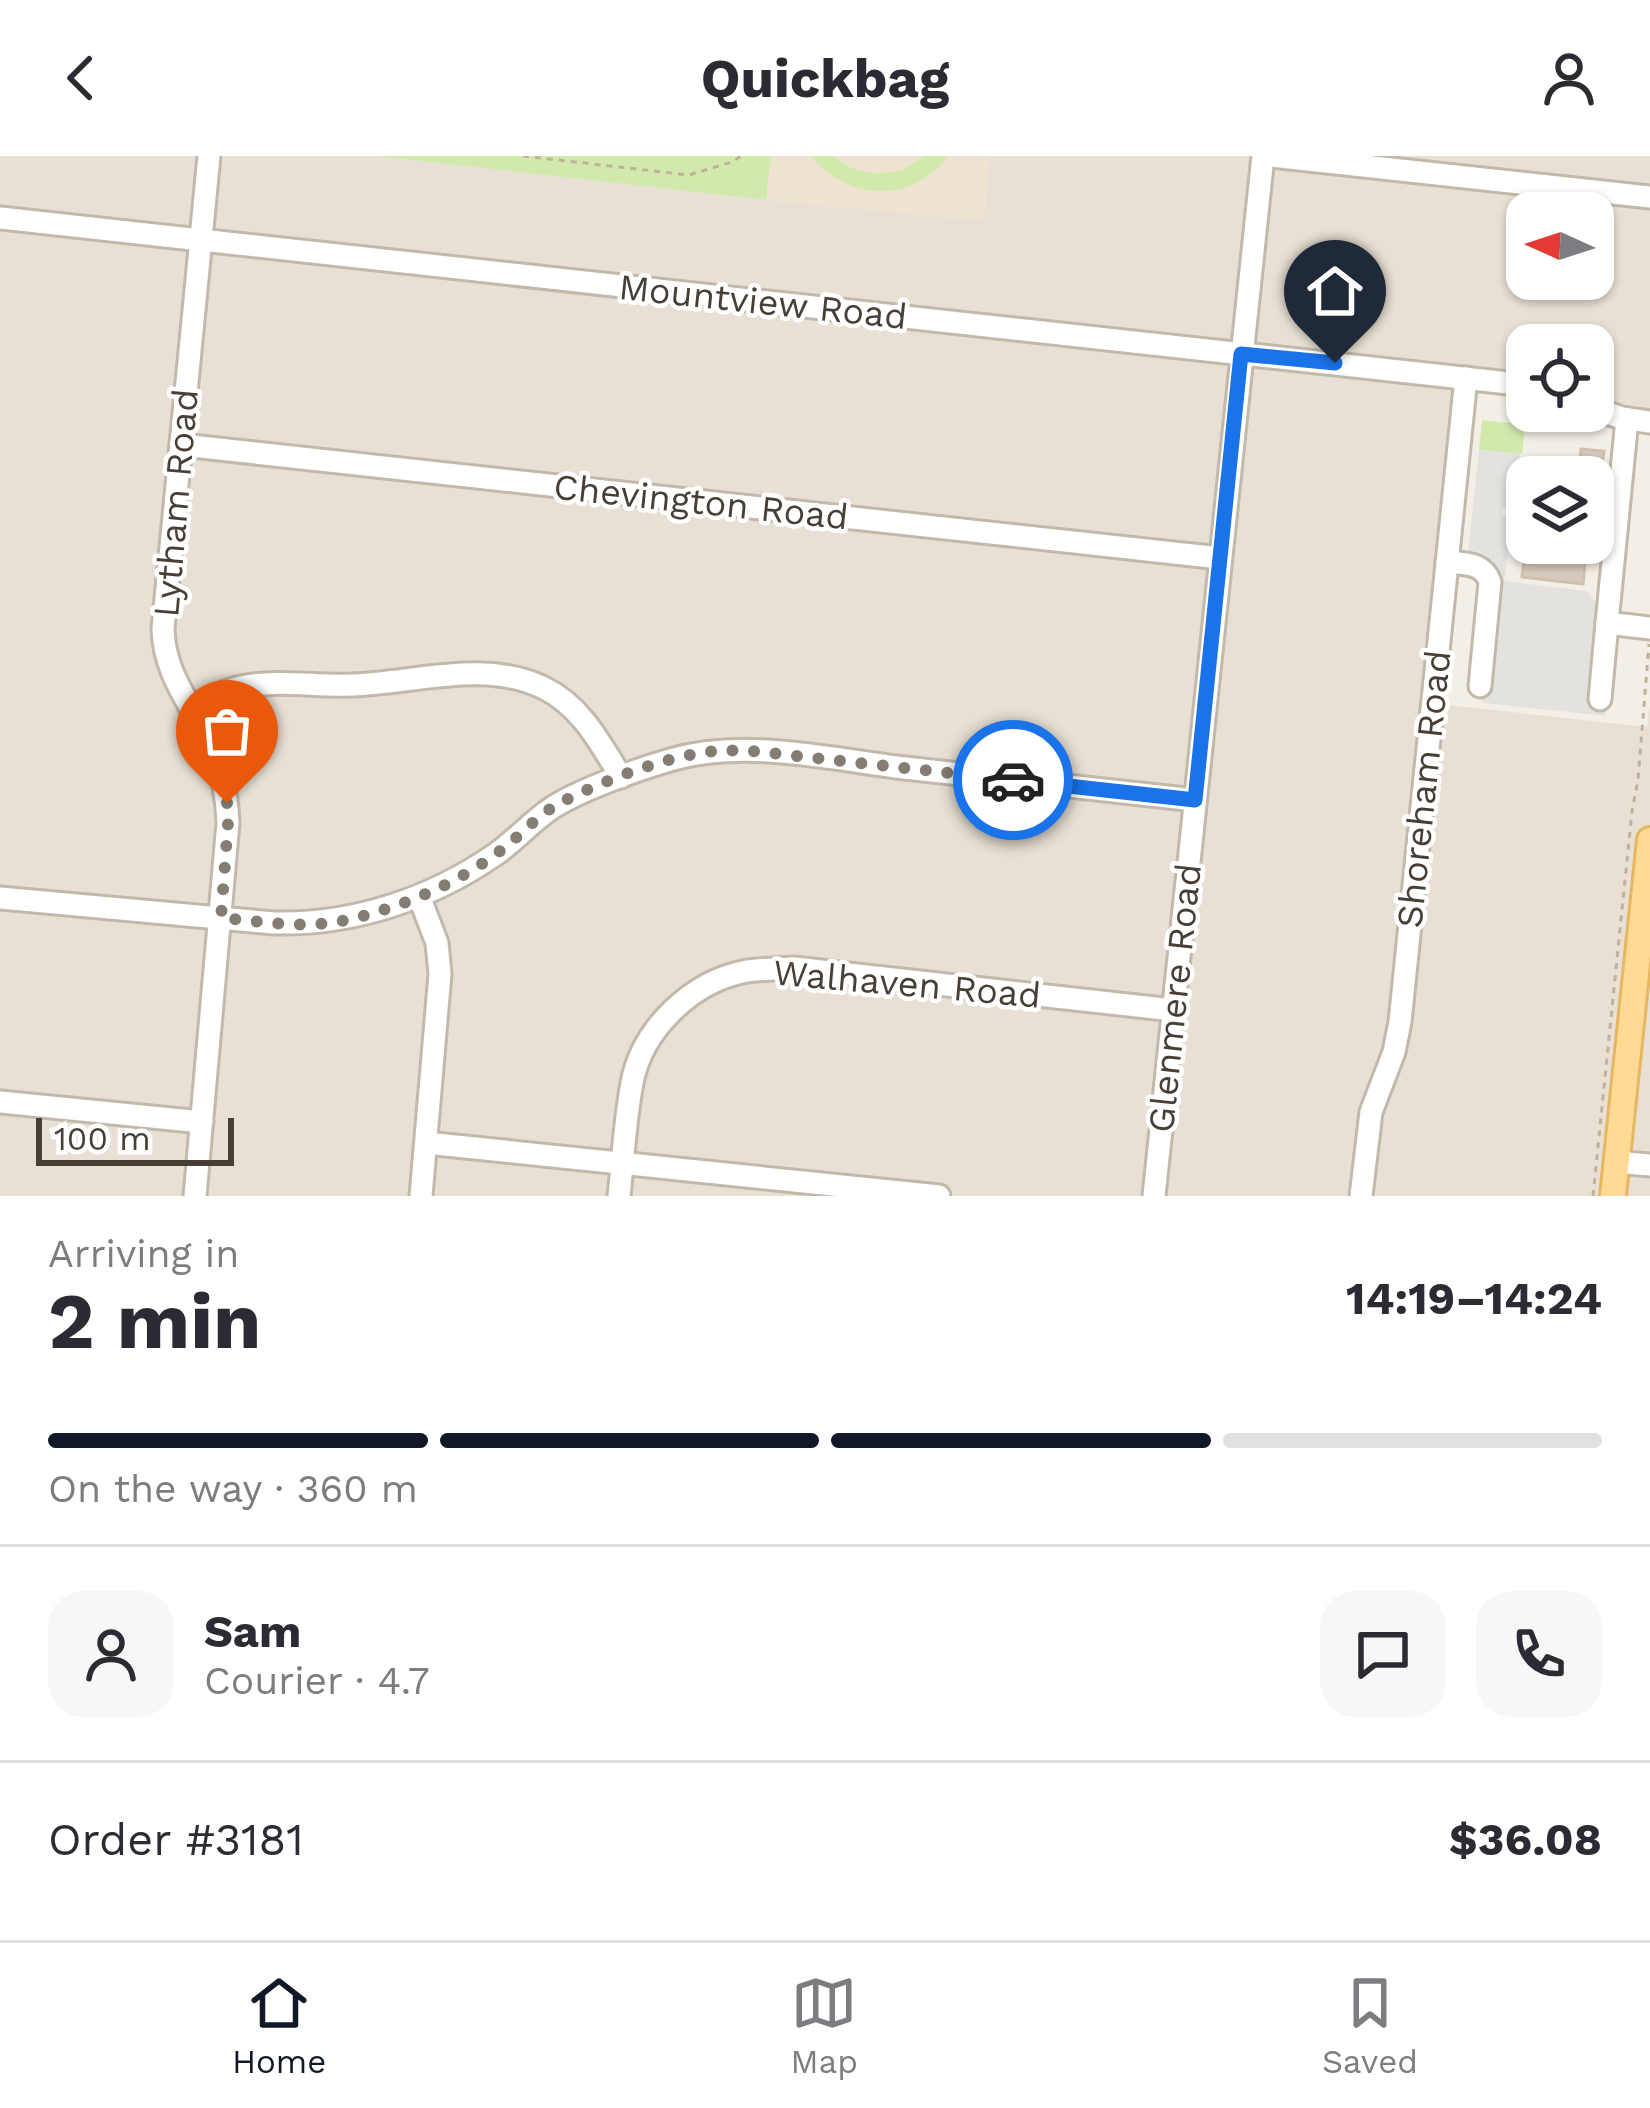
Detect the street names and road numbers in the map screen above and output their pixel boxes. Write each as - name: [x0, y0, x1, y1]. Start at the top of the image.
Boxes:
- street label: Mountview Road: [617, 266, 909, 338]
- street label: Lytham Road: [145, 387, 207, 619]
- street label: Chevington Road: [552, 466, 850, 538]
- street label: Shoreham Road: [1389, 648, 1459, 930]
- street label: Glenmere Road: [1140, 861, 1210, 1135]
- street label: Walhaven Road: [771, 951, 1043, 1017]

